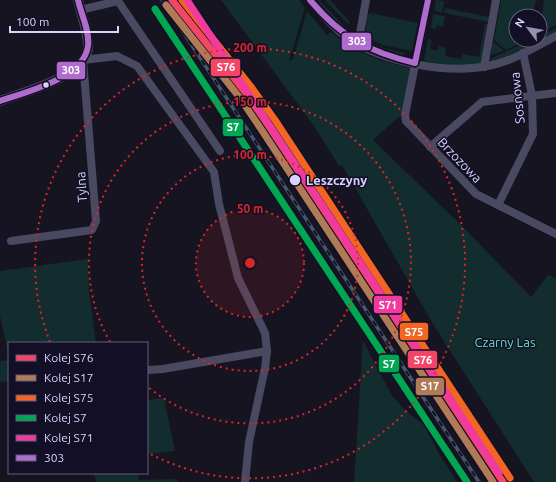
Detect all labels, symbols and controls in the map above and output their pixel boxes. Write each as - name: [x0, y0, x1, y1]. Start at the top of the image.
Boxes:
- scale bar: [10, 8, 118, 34]
- north arrow: [508, 8, 548, 48]
- text: 100 m: [16, 15, 49, 28]
- text: N: [512, 16, 527, 29]
- line badge: 303: [341, 32, 372, 51]
- text: 303: [348, 35, 366, 47]
- text: 200 m: [233, 41, 267, 54]
- line badge: S76: [210, 58, 241, 77]
- line badge: 303: [56, 61, 86, 80]
- text: S76: [217, 61, 235, 73]
- text: 303: [62, 64, 80, 76]
- street label: Sosnowa: [507, 71, 527, 125]
- unlabelled marker: [41, 80, 51, 90]
- text: 150 m: [233, 95, 267, 108]
- line badge: S7: [222, 118, 244, 137]
- text: S7: [227, 121, 239, 133]
- street label: Brzozowa: [435, 135, 485, 185]
- text: 100 m: [233, 148, 267, 161]
- street label: Tylna: [73, 171, 89, 203]
- marker: Leszczyny: [288, 173, 302, 187]
- place label: Leszczyny: [306, 173, 367, 187]
- text: 50 m: [237, 202, 263, 215]
- centre of rings: [243, 256, 257, 270]
- line badge: S71: [373, 295, 403, 314]
- text: S71: [379, 299, 397, 311]
- line badge: S75: [399, 322, 429, 341]
- text: S75: [405, 326, 423, 338]
- park label: Czarny Las: [474, 335, 536, 349]
- legend: [8, 342, 148, 474]
- line badge: S76: [407, 350, 438, 369]
- text: Kolej S76: [44, 351, 94, 364]
- line badge: S7: [378, 354, 400, 373]
- text: S76: [414, 354, 432, 366]
- text: S7: [383, 358, 395, 370]
- text: Kolej S17: [44, 371, 93, 384]
- line badge: S17: [415, 377, 445, 396]
- text: S17: [421, 380, 439, 392]
- text: Kolej S75: [44, 391, 93, 404]
- text: Kolej S7: [44, 411, 87, 424]
- text: Kolej S71: [44, 431, 93, 444]
- text: 303: [44, 451, 64, 464]

